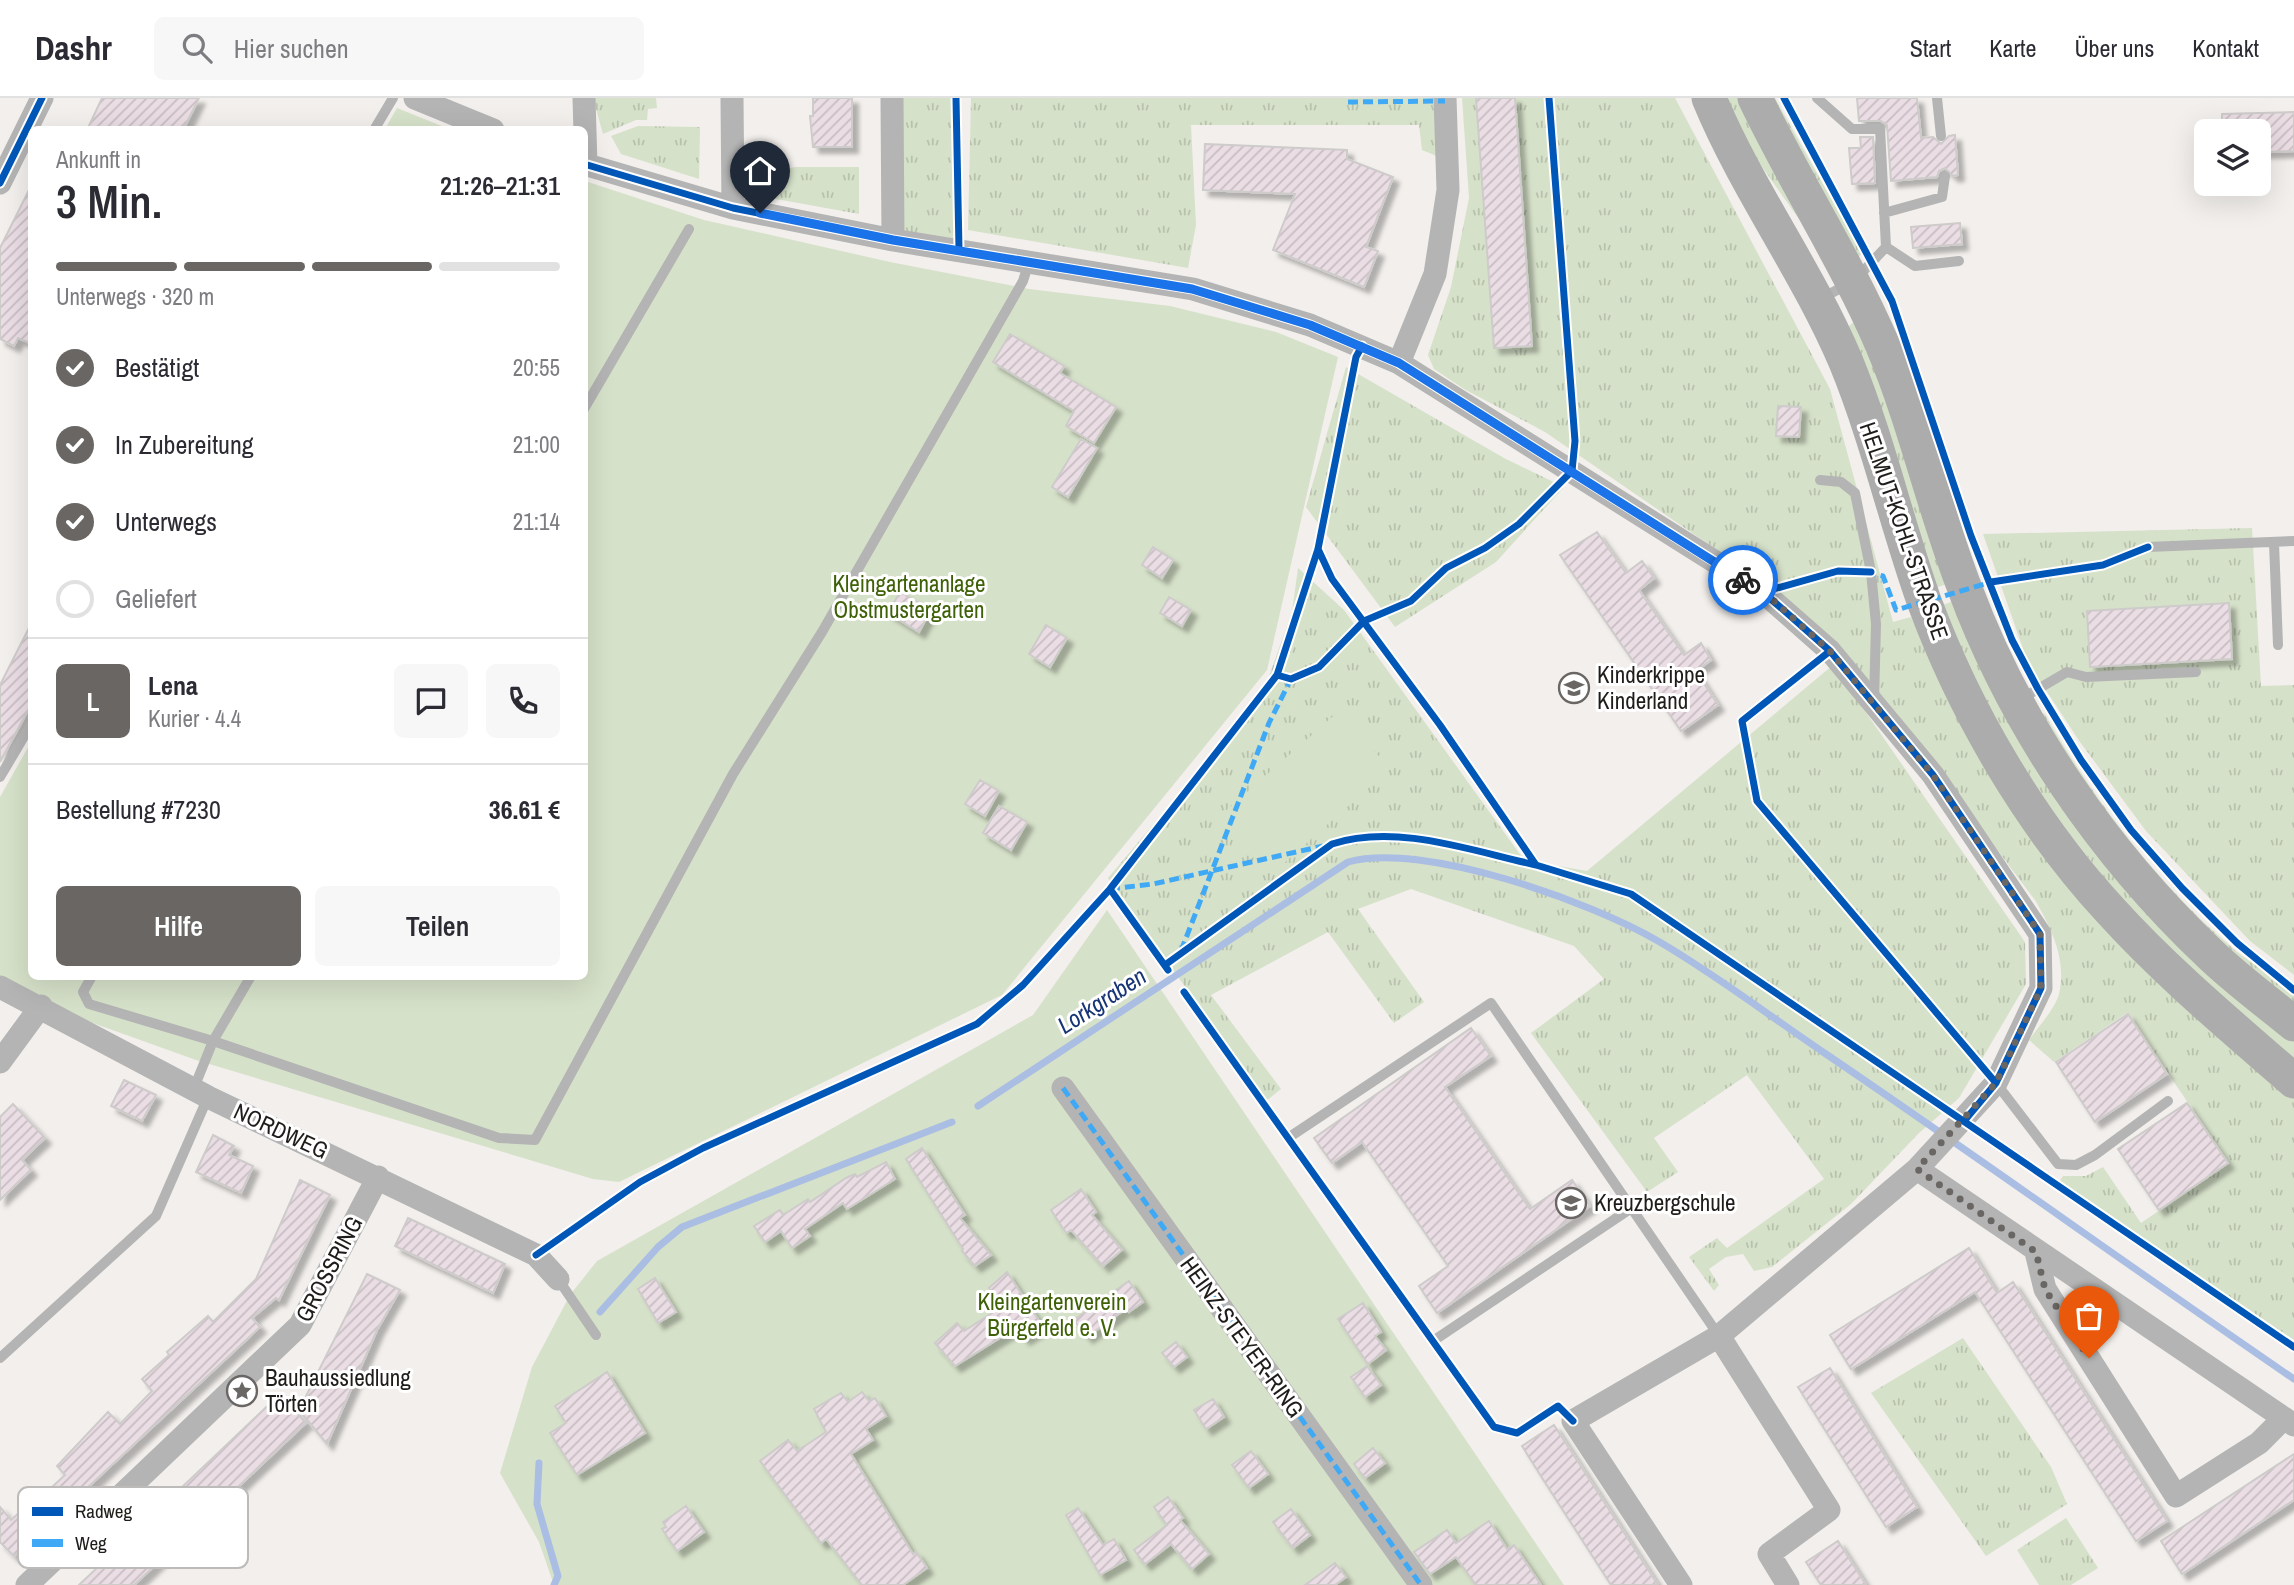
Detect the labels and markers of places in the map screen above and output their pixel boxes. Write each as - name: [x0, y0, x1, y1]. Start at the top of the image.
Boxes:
- pin: [730, 141, 790, 213]
- place label: Kinderkrippe Kinderland: [1597, 659, 1705, 716]
- school or university icon: Kinderkrippe Kinderland: [1557, 671, 1591, 705]
- school or university icon: Kreuzbergschule: [1554, 1186, 1588, 1220]
- place label: Kreuzbergschule: [1594, 1187, 1736, 1218]
- pin: [2059, 1286, 2119, 1358]
- place label: Bauhaussiedlung Törten: [265, 1362, 411, 1419]
- place icon: Bauhaussiedlung Törten: [225, 1374, 259, 1408]

